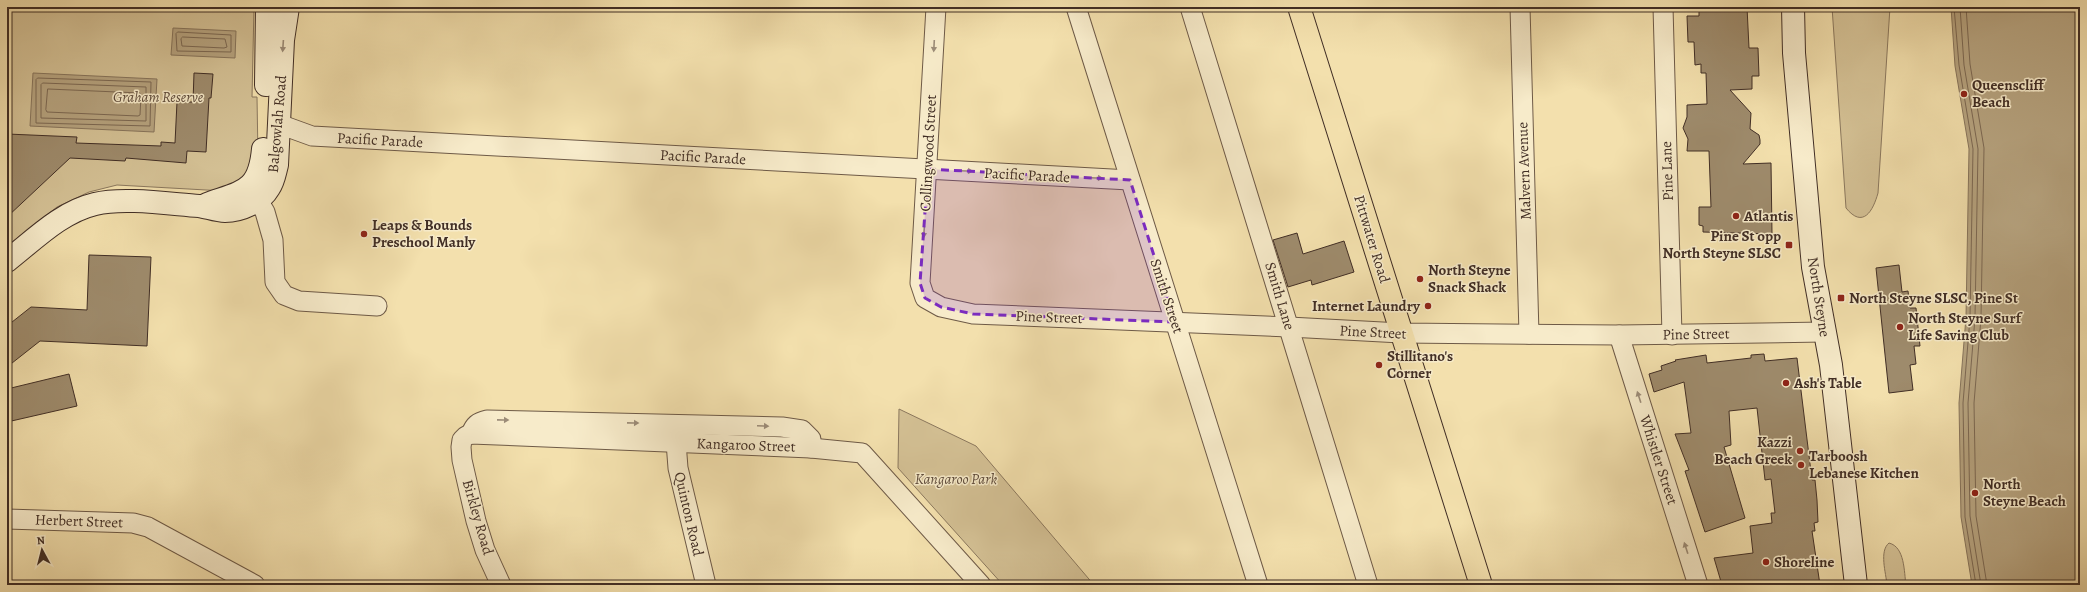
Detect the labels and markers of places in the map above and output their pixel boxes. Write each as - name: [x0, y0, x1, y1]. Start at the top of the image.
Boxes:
- place label: Queenscliff Beach: [1972, 75, 2045, 112]
- marker: Queenscliff Beach: [1959, 89, 1969, 99]
- place label: Atlantis: [1743, 206, 1793, 226]
- marker: Atlantis: [1731, 211, 1741, 221]
- place label: Leaps & Bounds Preschool Manly: [372, 215, 476, 252]
- place label: Pine St opp North Steyne SLSC: [1662, 226, 1781, 263]
- marker: Leaps & Bounds Preschool Manly: [359, 229, 369, 239]
- marker: Pine St opp North Steyne SLSC: [1784, 240, 1794, 250]
- place label: North Steyne Snack Shack: [1428, 260, 1511, 297]
- marker: North Steyne Snack Shack: [1415, 274, 1425, 284]
- place label: North Steyne SLSC, Pine St: [1849, 288, 2018, 308]
- marker: North Steyne SLSC, Pine St: [1836, 293, 1846, 303]
- place label: Internet Laundry: [1312, 296, 1421, 316]
- marker: Internet Laundry: [1423, 301, 1433, 311]
- place label: North Steyne Surf Life Saving Club: [1908, 308, 2023, 345]
- marker: North Steyne Surf Life Saving Club: [1895, 322, 1905, 332]
- place label: Stillitano's Corner: [1387, 346, 1453, 383]
- marker: Stillitano's Corner: [1374, 360, 1384, 370]
- place label: Ash's Table: [1793, 373, 1862, 393]
- marker: Ash's Table: [1781, 378, 1791, 388]
- place label: Kazzi Beach Greek: [1714, 432, 1793, 469]
- marker: Kazzi Beach Greek: [1795, 446, 1805, 456]
- place label: Tarboosh Lebanese Kitchen: [1809, 446, 1919, 483]
- marker: Tarboosh Lebanese Kitchen: [1796, 460, 1806, 470]
- place label: North Steyne Beach: [1983, 474, 2066, 511]
- marker: North Steyne Beach: [1970, 488, 1980, 498]
- place label: Shoreline: [1774, 552, 1835, 572]
- marker: Shoreline: [1761, 557, 1771, 567]

